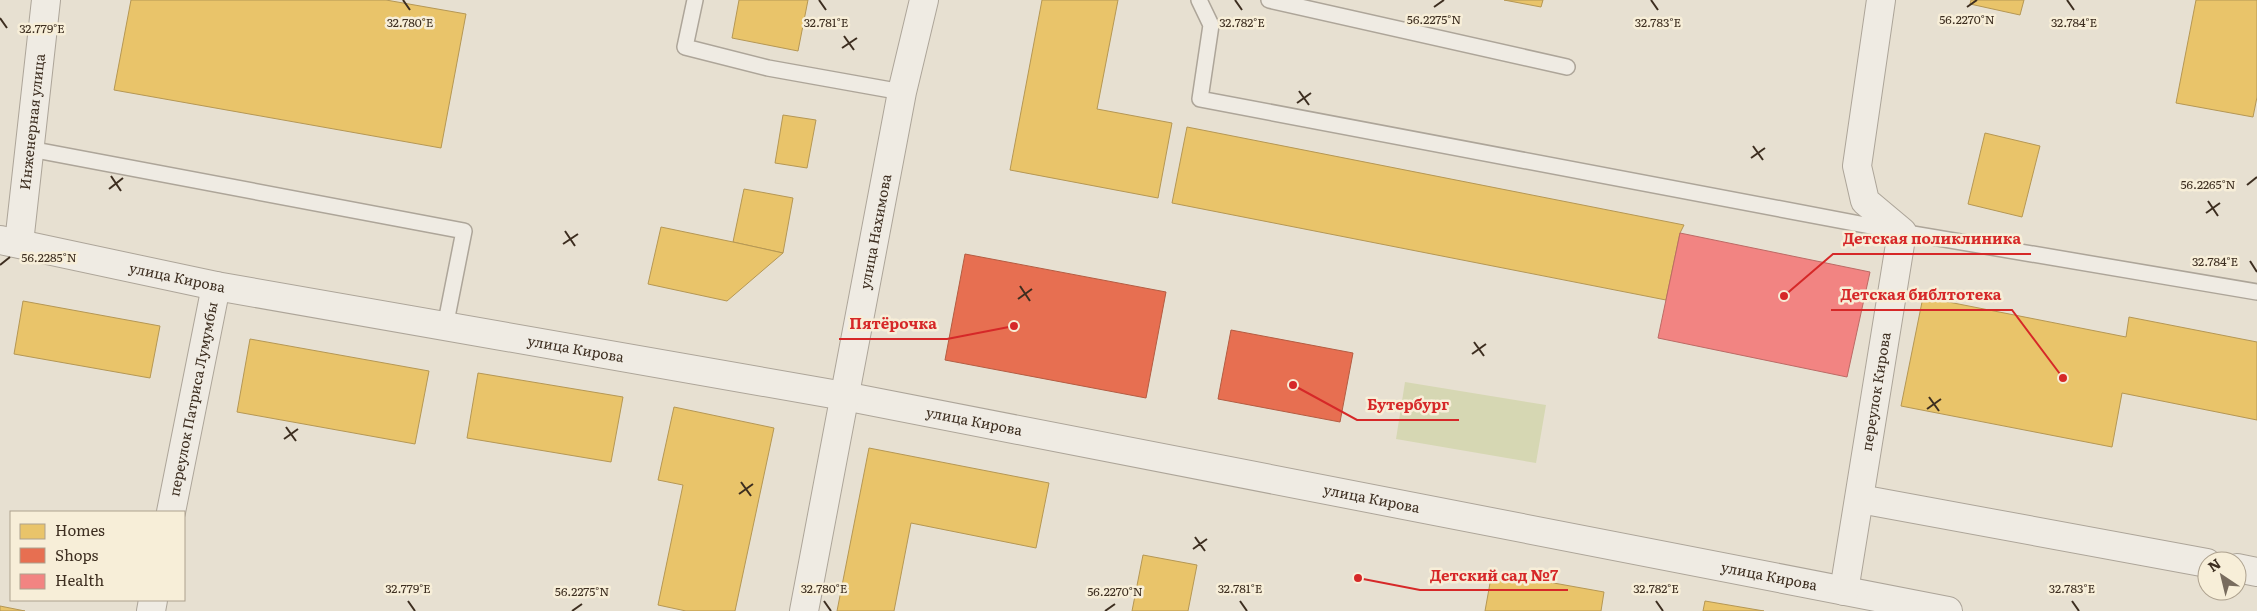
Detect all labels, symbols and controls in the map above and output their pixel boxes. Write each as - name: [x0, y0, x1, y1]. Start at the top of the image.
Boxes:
- text: 56.2275°N: [1407, 10, 1461, 28]
- text: 56.2270°N: [1939, 10, 1995, 28]
- text: 32.780°E: [387, 13, 434, 31]
- text: 32.781°E: [804, 13, 849, 31]
- text: 32.782°E: [1219, 13, 1265, 31]
- text: 32.783°E: [1635, 13, 1682, 31]
- text: 32.784°E: [2051, 13, 2097, 31]
- text: 32.779°E: [19, 19, 65, 37]
- street label: Инженерная улица: [14, 52, 49, 191]
- street label: улица Нахимова: [854, 172, 895, 291]
- text: 56.2265°N: [2180, 175, 2236, 193]
- callout: Детская поликлиника: [1833, 224, 2031, 254]
- text: Детская поликлиника: [1843, 226, 2021, 249]
- text: 56.2285°N: [21, 248, 77, 266]
- text: 32.784°E: [2192, 252, 2238, 270]
- street label: улица Кирова: [127, 257, 227, 297]
- callout: Детская библтотека: [1831, 280, 2012, 310]
- text: Детская библтотека: [1840, 282, 2002, 305]
- street label: переулок Патриса Лумумбы: [163, 300, 222, 498]
- callout: Пятёрочка: [839, 309, 947, 339]
- text: Пятёрочка: [849, 311, 937, 334]
- street label: улица Кирова: [526, 330, 626, 366]
- street label: переулок Кирова: [1856, 330, 1895, 452]
- callout: Бутербург: [1357, 390, 1459, 420]
- text: Бутербург: [1367, 392, 1449, 415]
- street label: улица Кирова: [924, 401, 1025, 440]
- street label: улица Кирова: [1322, 479, 1422, 517]
- legend: [10, 511, 185, 601]
- text: Homes: [55, 518, 105, 541]
- text: Shops: [55, 543, 98, 566]
- north arrow: [2197, 551, 2247, 601]
- text: N: [2203, 553, 2225, 576]
- street label: улица Кирова: [1719, 556, 1820, 594]
- callout: Детский сад №7: [1420, 560, 1568, 590]
- text: Детский сад №7: [1430, 563, 1559, 586]
- text: Health: [55, 568, 104, 591]
- text: 32.779°E: [385, 579, 431, 597]
- text: 32.780°E: [801, 579, 848, 597]
- text: 32.781°E: [1218, 579, 1263, 597]
- text: 32.782°E: [1633, 579, 1679, 597]
- text: 32.783°E: [2049, 579, 2096, 597]
- text: 56.2275°N: [555, 582, 609, 600]
- text: 56.2270°N: [1087, 582, 1143, 600]

